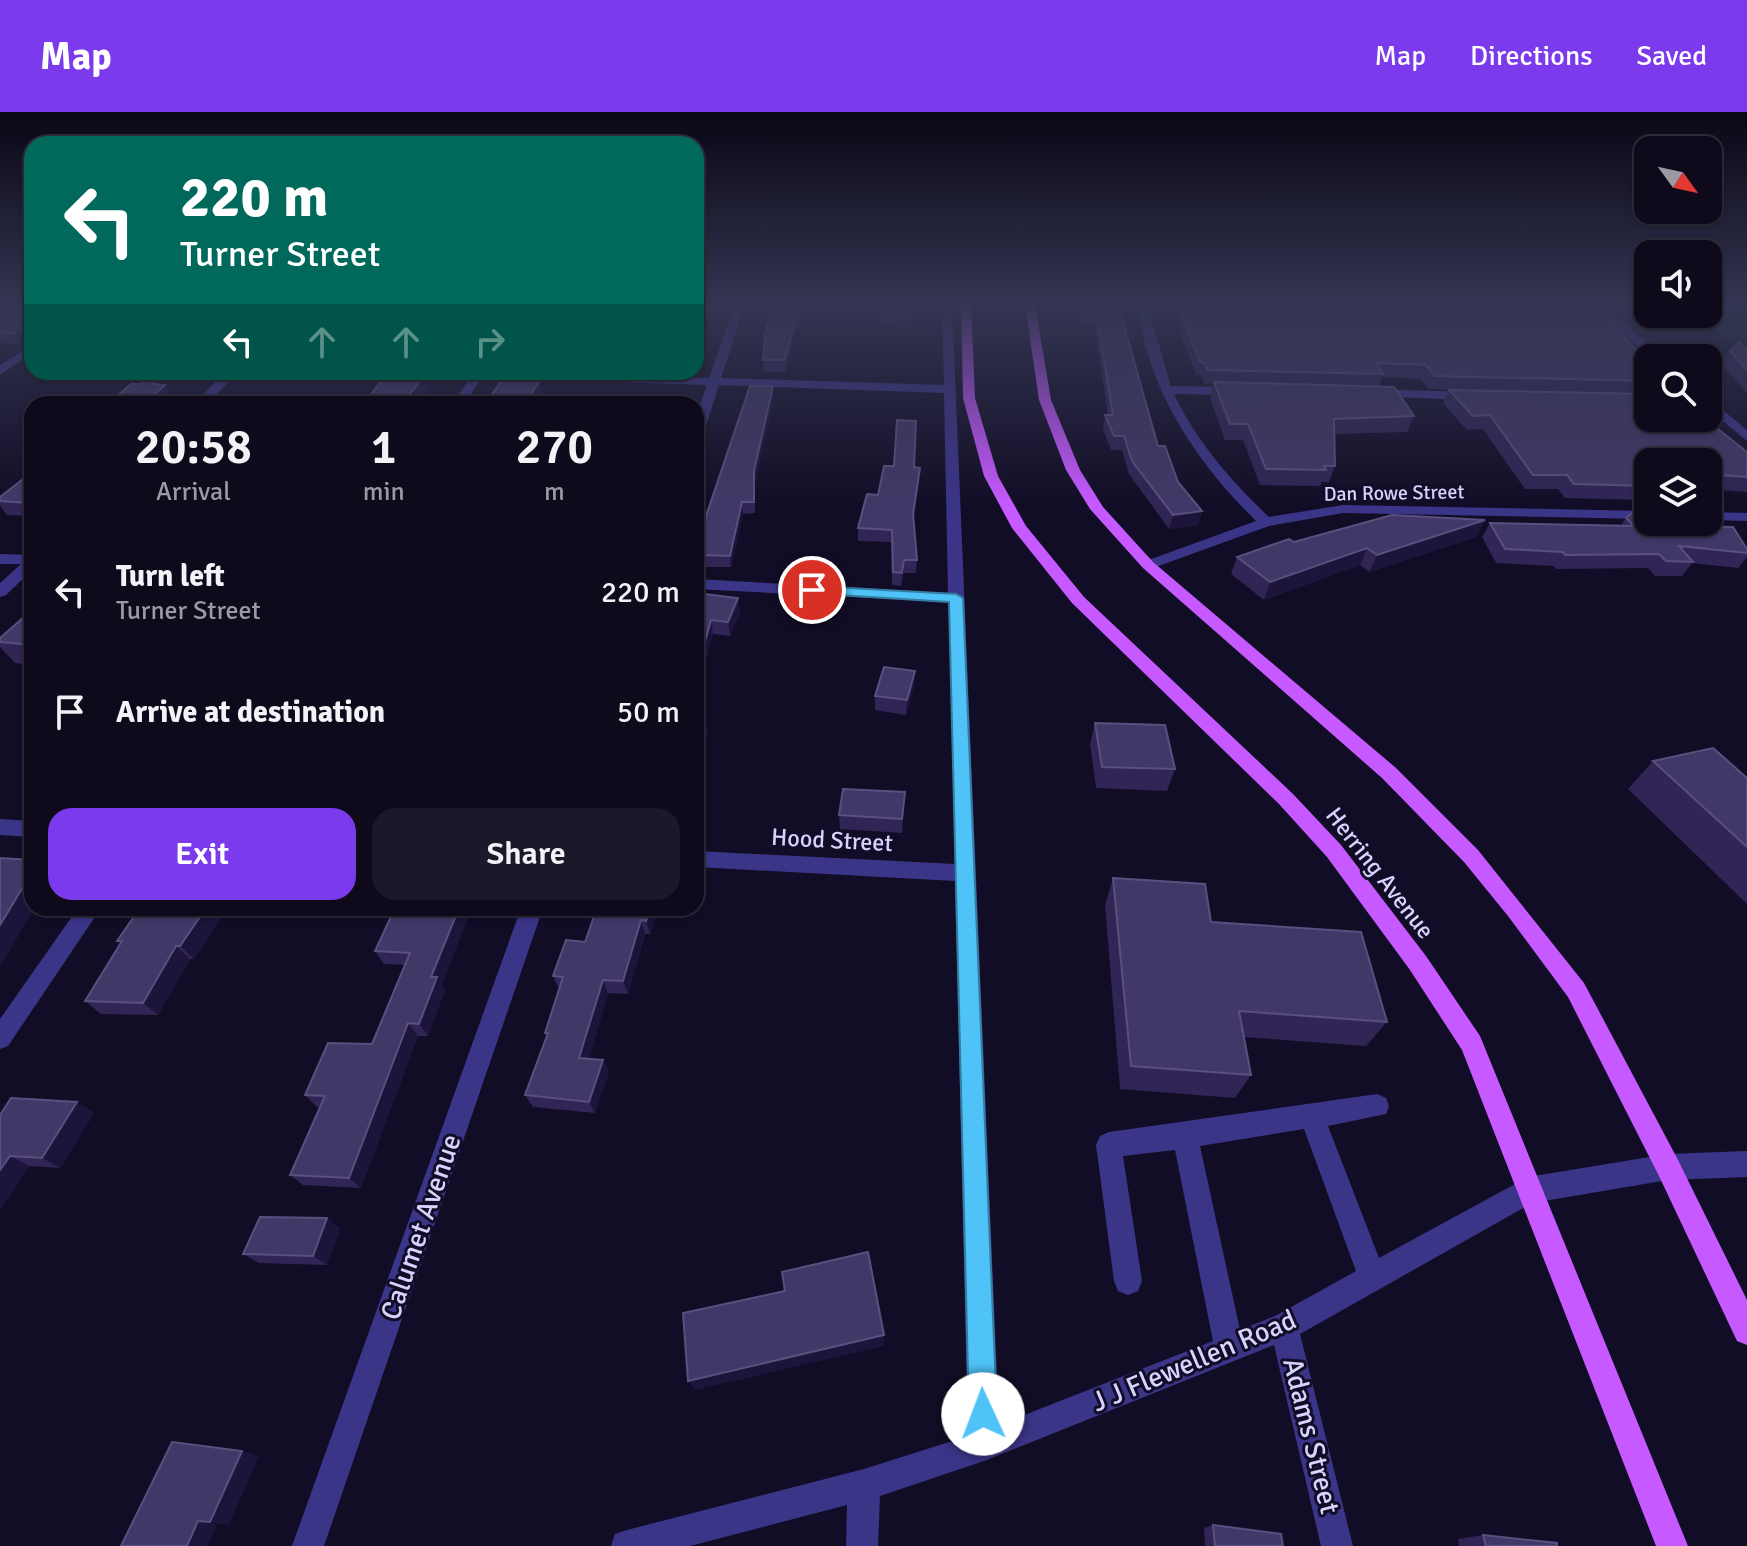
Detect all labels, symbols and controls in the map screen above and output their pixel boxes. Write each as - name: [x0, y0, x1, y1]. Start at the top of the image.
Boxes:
- text: Map: [40, 33, 112, 80]
- text: Map: [1374, 39, 1426, 73]
- text: Directions: [1470, 39, 1592, 73]
- text: Saved: [1636, 39, 1707, 73]
- north arrow: [1634, 136, 1722, 224]
- map controls: [1634, 136, 1722, 536]
- text: 220 m: [180, 163, 328, 232]
- icon: left: [48, 168, 152, 272]
- text: Turner Street: [180, 232, 380, 277]
- button: sound: [1634, 240, 1722, 328]
- icon: left: [216, 320, 260, 364]
- icon: ahead: [300, 320, 344, 364]
- icon: ahead: [384, 320, 428, 364]
- icon: right: [468, 320, 512, 364]
- button: search: [1634, 344, 1722, 432]
- text: 20:58: [135, 418, 252, 477]
- text: 1: [371, 418, 397, 477]
- text: 270: [515, 418, 593, 477]
- button: layers: [1634, 448, 1722, 536]
- text: Arrival: [156, 476, 231, 508]
- text: min: [363, 476, 405, 508]
- text: m: [544, 476, 565, 508]
- street label: Dan Rowe Street: [1323, 479, 1465, 507]
- pin: [778, 556, 846, 624]
- text: Turn left: [116, 558, 225, 595]
- icon: arrive: [790, 568, 834, 612]
- icon: left: [48, 570, 92, 614]
- text: 220 m: [601, 574, 680, 611]
- text: Turner Street: [116, 595, 261, 627]
- icon: arrive: [48, 690, 92, 734]
- text: Arrive at destination: [116, 694, 385, 731]
- text: 50 m: [617, 694, 680, 731]
- street label: Herring Avenue: [1319, 801, 1441, 945]
- button: Exit: [48, 808, 356, 900]
- button: Share: [372, 808, 680, 900]
- street label: Hood Street: [770, 822, 894, 858]
- street label: Calumet Avenue: [373, 1130, 469, 1324]
- street label: J J Flewellen Road: [1087, 1303, 1301, 1419]
- street label: Adams Street: [1275, 1354, 1347, 1518]
- position arrow: [941, 1372, 1025, 1456]

